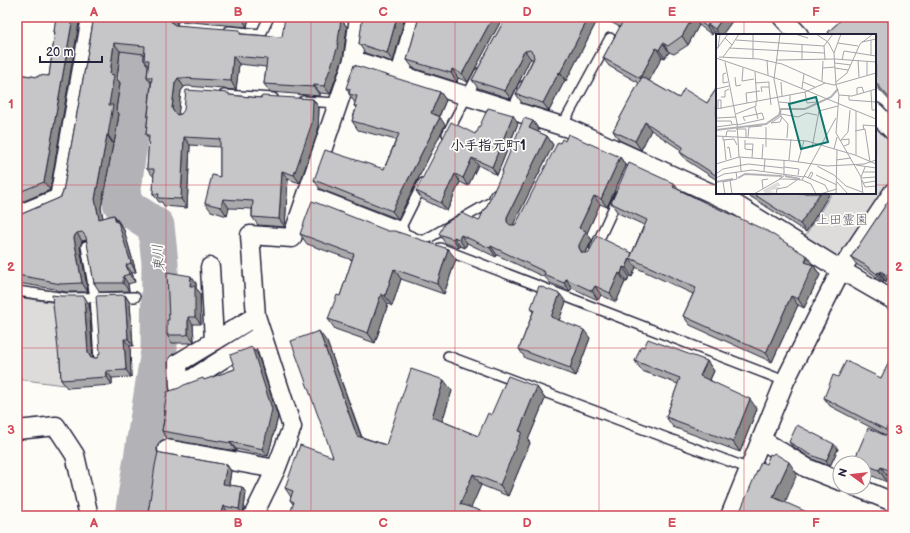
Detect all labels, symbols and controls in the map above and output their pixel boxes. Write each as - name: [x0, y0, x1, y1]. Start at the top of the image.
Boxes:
- text: A: [89, 4, 98, 20]
- text: B: [233, 4, 243, 20]
- text: C: [378, 4, 388, 20]
- text: D: [522, 4, 532, 20]
- text: E: [668, 4, 677, 20]
- text: F: [812, 4, 820, 20]
- inset map: [716, 34, 876, 194]
- scale bar: [40, 38, 102, 64]
- text: 20 m: [46, 45, 73, 60]
- text: 1: [8, 96, 14, 112]
- text: 1: [896, 96, 902, 112]
- district label: 小手指元町1: [450, 137, 526, 154]
- park label: 上田霊園: [816, 212, 868, 228]
- water label: 東川: [149, 243, 168, 273]
- text: 2: [7, 259, 15, 275]
- text: 2: [895, 259, 903, 275]
- text: 3: [7, 422, 15, 438]
- text: 3: [895, 422, 903, 438]
- north arrow: [832, 455, 872, 495]
- text: N: [835, 467, 850, 478]
- text: A: [89, 515, 98, 531]
- text: B: [233, 515, 243, 531]
- text: C: [378, 515, 388, 531]
- text: D: [522, 515, 532, 531]
- text: E: [668, 515, 677, 531]
- text: F: [812, 515, 820, 531]

